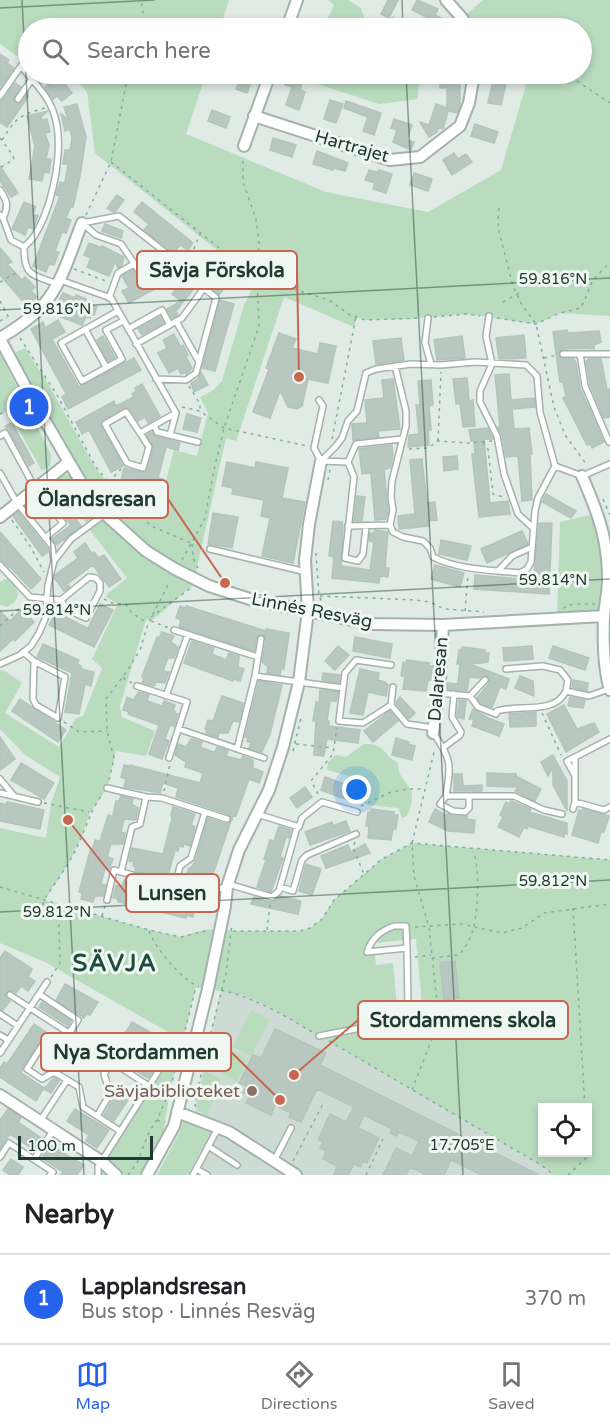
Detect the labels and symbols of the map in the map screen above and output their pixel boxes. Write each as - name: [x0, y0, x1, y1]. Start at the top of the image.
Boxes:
- street label: Hartrajet: [312, 125, 392, 167]
- callout: Sävja Förskola: [137, 251, 297, 289]
- text: Sävja Förskola: [149, 259, 285, 283]
- text: 59.816°N: [519, 270, 587, 288]
- text: 59.816°N: [23, 300, 91, 318]
- pin: 1: [9, 384, 48, 430]
- callout: Ölandsresan: [26, 480, 168, 518]
- text: Ölandsresan: [38, 487, 156, 512]
- text: 59.814°N: [519, 571, 587, 589]
- street label: Linnés Resväg: [250, 587, 374, 633]
- text: 59.814°N: [23, 601, 91, 619]
- street label: Dalaresan: [423, 636, 453, 722]
- your location: [342, 775, 371, 804]
- text: 59.812°N: [519, 872, 587, 890]
- callout: Lunsen: [126, 874, 219, 912]
- text: Lunsen: [138, 882, 206, 906]
- text: 59.812°N: [23, 903, 91, 921]
- district label: SÄVJA: [73, 949, 157, 978]
- callout: Stordammens skola: [358, 1001, 568, 1039]
- text: Stordammens skola: [370, 1009, 556, 1033]
- callout: Nya Stordammen: [41, 1033, 231, 1071]
- text: Nya Stordammen: [53, 1041, 219, 1065]
- place label: Sävjabiblioteket: [104, 1080, 240, 1102]
- marker: Sävjabiblioteket: [245, 1084, 259, 1098]
- scale bar: [18, 1133, 153, 1160]
- text: 17.705°E: [429, 1136, 495, 1154]

